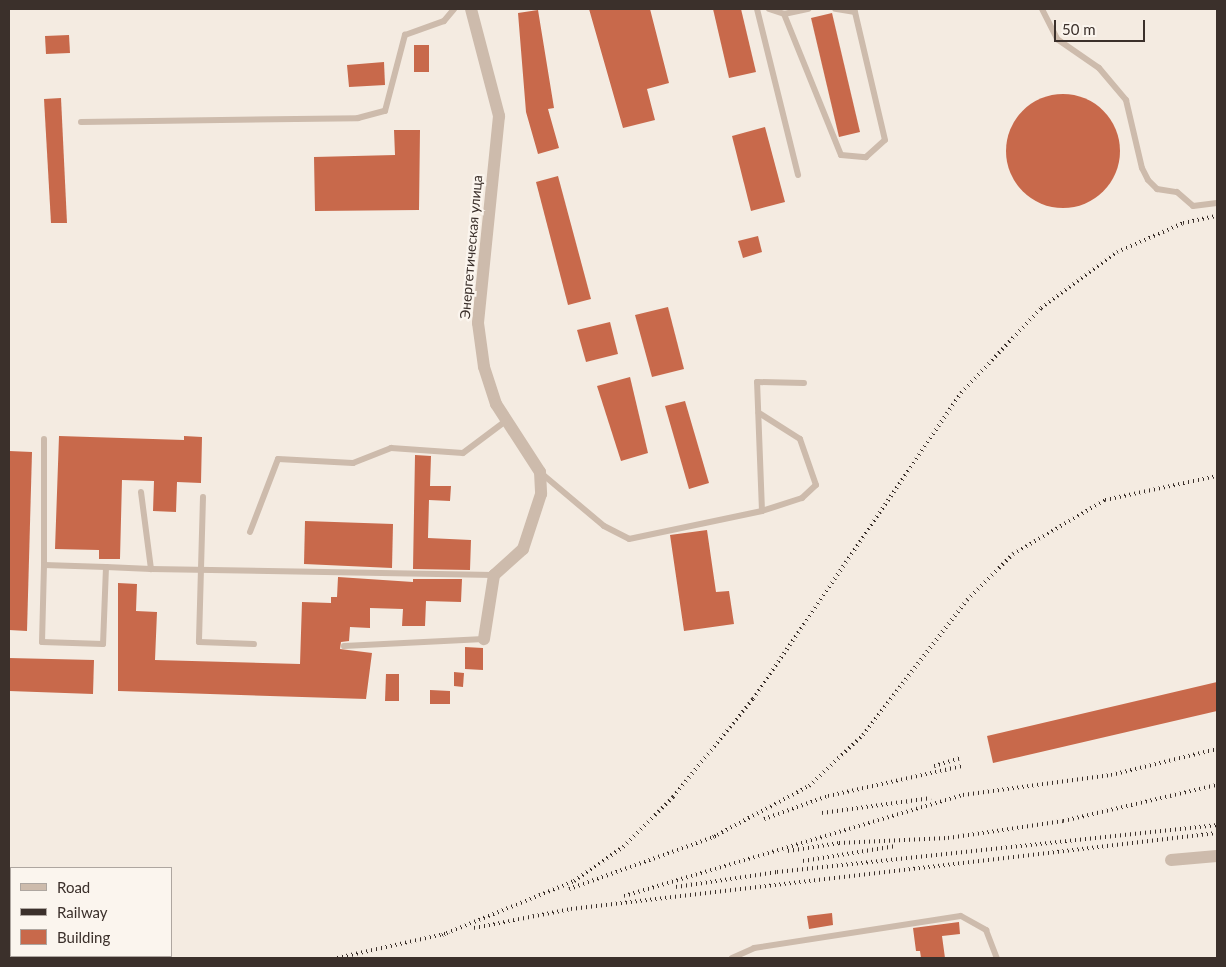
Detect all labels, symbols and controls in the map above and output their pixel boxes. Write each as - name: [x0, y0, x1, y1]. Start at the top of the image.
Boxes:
- scale bar: [1056, 10, 1147, 42]
- text: 50 m: [1062, 20, 1096, 38]
- street label: Энергетическая улица: [456, 174, 486, 320]
- legend: [10, 867, 172, 957]
- text: Road: [57, 878, 90, 896]
- text: Railway: [57, 903, 108, 921]
- text: Building: [57, 928, 110, 946]

